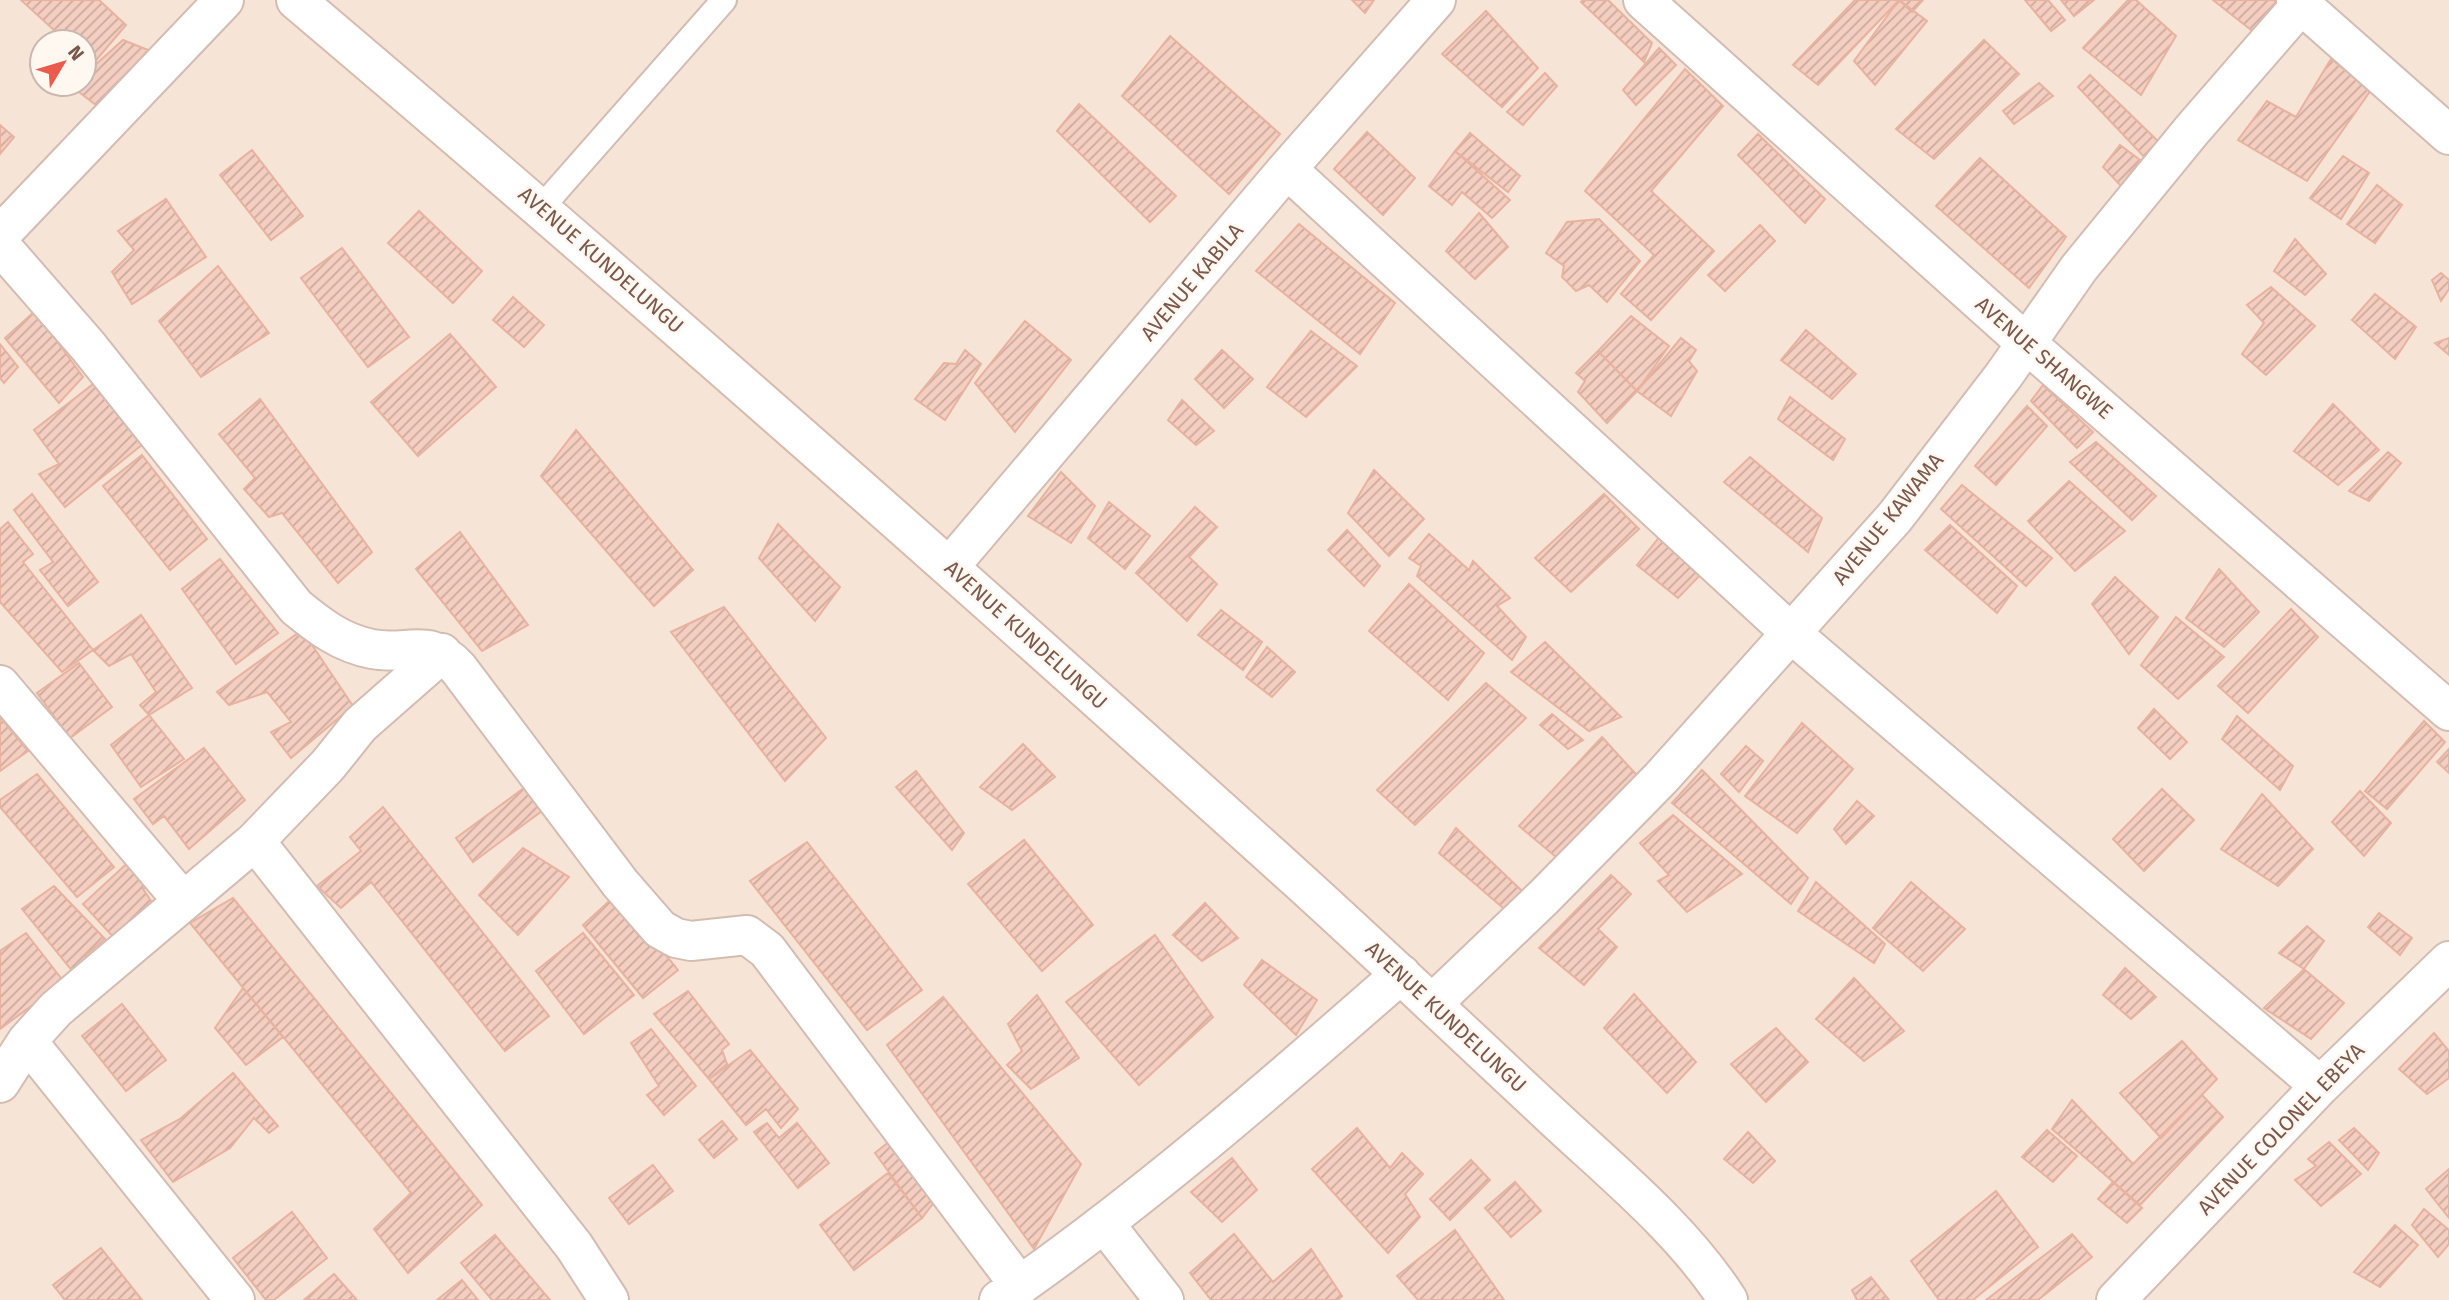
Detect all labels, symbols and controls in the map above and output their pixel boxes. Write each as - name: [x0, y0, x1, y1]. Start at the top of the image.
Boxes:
- north arrow: [28, 28, 98, 98]
- text: N: [63, 41, 89, 65]
- street label: AVENUE KUNDELUNGU: [513, 181, 689, 339]
- street label: AVENUE KABILA: [1135, 218, 1249, 346]
- street label: AVENUE SHANGWE: [1970, 291, 2118, 425]
- street label: AVENUE KAWAMA: [1827, 448, 1949, 590]
- street label: AVENUE KUNDELUNGU: [939, 555, 1113, 715]
- street label: AVENUE KUNDELUNGU: [1360, 936, 1532, 1098]
- street label: AVENUE COLONEL EBEYA: [2192, 1038, 2370, 1220]

